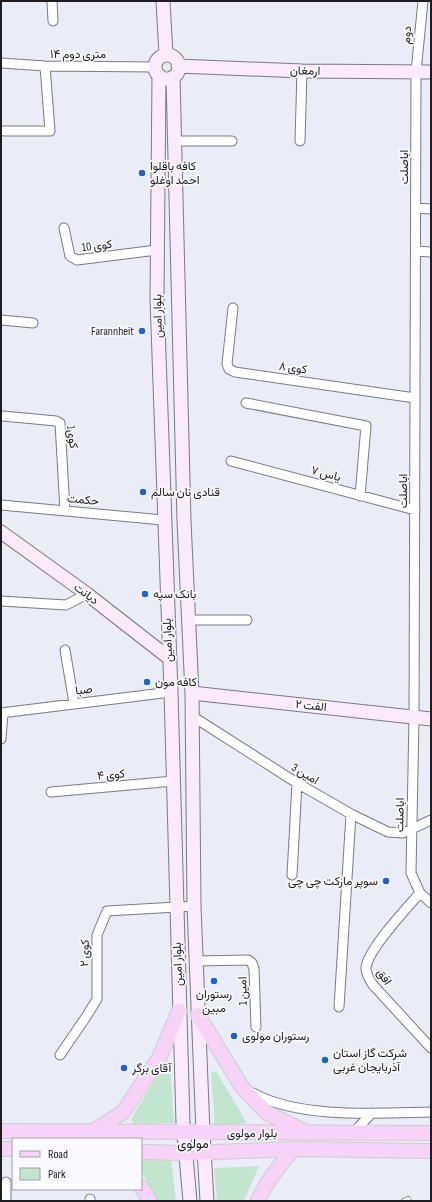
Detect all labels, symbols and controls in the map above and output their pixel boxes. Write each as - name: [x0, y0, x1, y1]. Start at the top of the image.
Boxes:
- street label: دوم: [399, 25, 415, 45]
- street label: ۱۴ متری دوم: [50, 47, 106, 62]
- street label: ارمغان: [290, 63, 320, 79]
- street label: اباصلت: [397, 150, 412, 184]
- place label: کافه باقلوا احمد اوغلو: [150, 159, 200, 188]
- marker: کافه باقلوا احمد اوغلو: [137, 168, 147, 178]
- street label: کوی 10: [81, 237, 113, 255]
- street label: بلوار امین: [150, 294, 166, 338]
- place label: Farannheit: [91, 324, 134, 339]
- marker: Farannheit: [137, 326, 147, 336]
- street label: کوی ۸: [278, 359, 308, 377]
- street label: کوی1: [63, 424, 81, 450]
- street label: یاس ۷: [310, 463, 343, 485]
- street label: اباصلت: [396, 474, 411, 508]
- place label: قنادی نان سالم: [151, 485, 220, 500]
- marker: قنادی نان سالم: [138, 487, 148, 497]
- street label: حکمت: [66, 491, 100, 509]
- street label: دیانت: [71, 580, 102, 608]
- place label: بانک سپه: [153, 587, 196, 602]
- marker: بانک سپه: [140, 589, 150, 599]
- street label: بلوار امین: [160, 618, 176, 662]
- place label: کافه مون: [155, 675, 197, 690]
- marker: کافه مون: [142, 677, 152, 687]
- street label: صبا: [74, 681, 94, 699]
- street label: الفت ۲: [295, 697, 327, 715]
- street label: امین 3: [288, 760, 322, 788]
- street label: کوی ۴: [96, 766, 126, 784]
- street label: اباصلت: [392, 798, 408, 832]
- place label: سوپر مارکت چی چی: [288, 874, 378, 889]
- marker: سوپر مارکت چی چی: [381, 876, 391, 886]
- street label: کوی ۲: [77, 939, 93, 967]
- street label: بلوار امین: [170, 942, 186, 986]
- street label: افق: [373, 966, 395, 988]
- marker: رستوران مبین: [209, 976, 219, 986]
- street label: امین 1: [235, 977, 251, 1005]
- place label: رستوران مبین: [196, 987, 232, 1016]
- place label: رستوران مولوی: [242, 1029, 309, 1044]
- marker: رستوران مولوی: [229, 1031, 239, 1041]
- place label: شرکت گاز استان آذربایجان غربی: [333, 1046, 407, 1075]
- marker: شرکت گاز استان آذربایجان غربی: [320, 1055, 330, 1065]
- place label: آقاى برگر: [131, 1061, 172, 1076]
- marker: آقاى برگر: [119, 1063, 129, 1073]
- street label: بلوار مولوی: [227, 1126, 277, 1141]
- district label: مولوی: [177, 1136, 209, 1152]
- legend: [12, 1138, 142, 1190]
- text: Road: [48, 1147, 68, 1162]
- text: Park: [48, 1167, 66, 1182]

